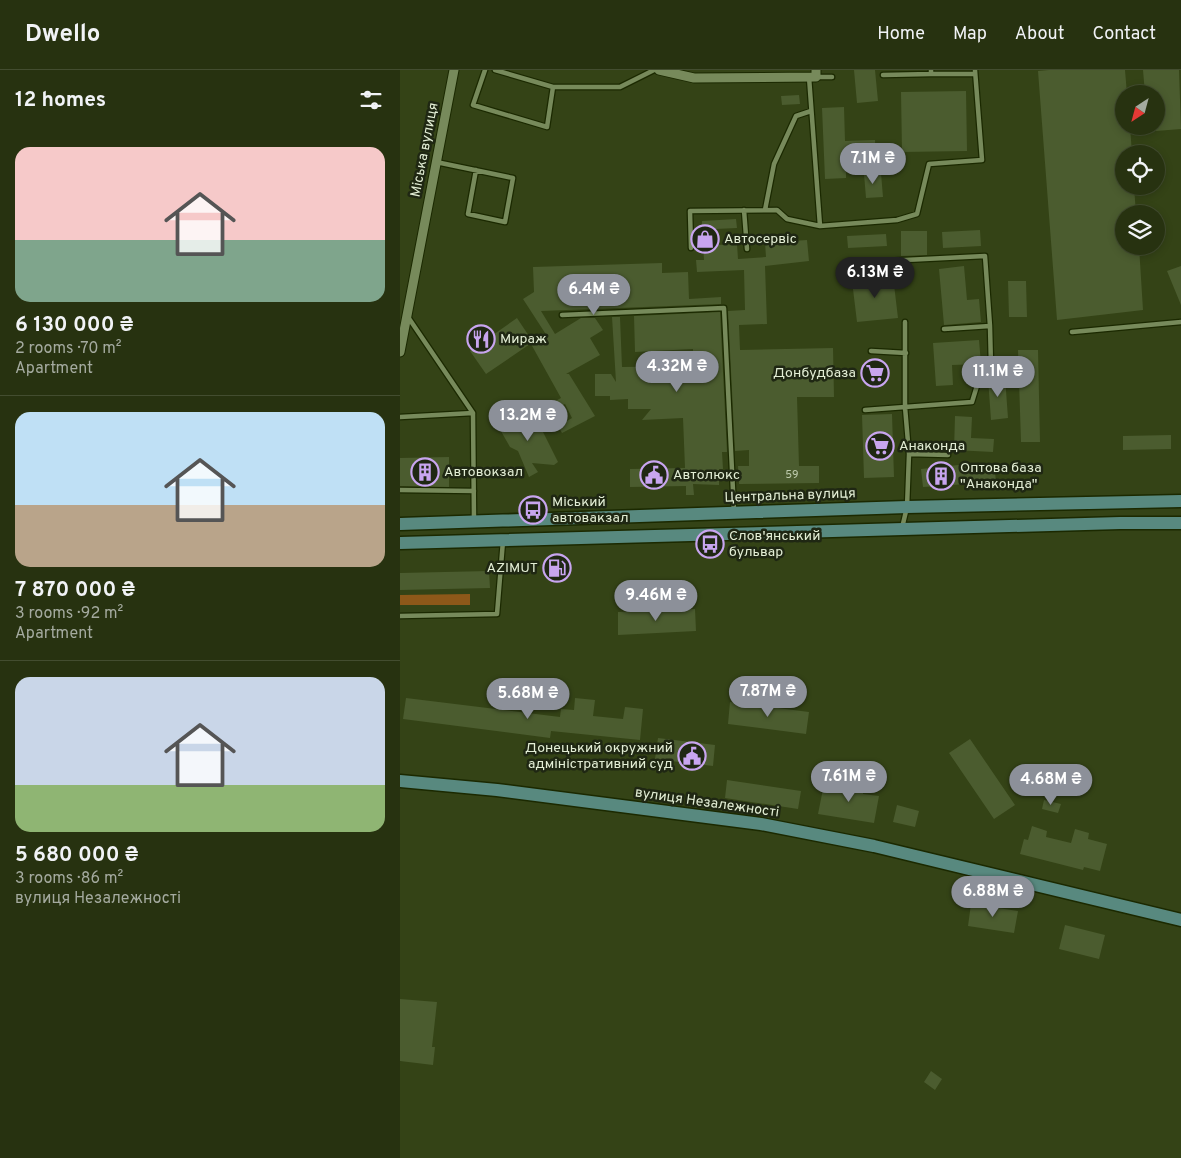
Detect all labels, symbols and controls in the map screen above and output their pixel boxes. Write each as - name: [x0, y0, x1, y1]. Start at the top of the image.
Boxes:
- text: Dwello: [25, 20, 100, 50]
- text: Home: [877, 23, 925, 46]
- text: Map: [953, 23, 987, 46]
- text: About: [1015, 23, 1064, 46]
- text: Contact: [1092, 23, 1156, 46]
- north arrow: [1115, 85, 1165, 135]
- map controls: [1115, 85, 1165, 255]
- icon: filters: [357, 86, 385, 114]
- text: 12 homes: [15, 87, 106, 114]
- street label: Міська вулиця: [407, 101, 443, 199]
- pin: 7.1M ₴: [832, 142, 914, 185]
- button: locate: [1115, 145, 1165, 195]
- text: 7.1M ₴: [851, 149, 895, 169]
- icon: home: [155, 179, 245, 269]
- button: layers: [1115, 205, 1165, 255]
- shop icon: Автосервіс: [690, 224, 720, 254]
- place label: Автосервіс: [724, 231, 797, 248]
- pin: 6.13M ₴: [829, 256, 921, 299]
- text: 6.13M ₴: [846, 263, 904, 283]
- pin: 6.4M ₴: [553, 274, 635, 316]
- text: 6.4M ₴: [568, 280, 620, 300]
- text: 6 130 000 ₴: [15, 312, 134, 339]
- restaurant icon: Мираж: [466, 324, 496, 354]
- place label: Мираж: [500, 331, 547, 348]
- text: 2 rooms · 70 m²: [15, 339, 122, 359]
- pin: 4.32M ₴: [631, 350, 723, 393]
- pin: 11.1M ₴: [952, 356, 1044, 398]
- text: 4.32M ₴: [647, 357, 707, 377]
- supermarket icon: Донбудбаза: [860, 358, 890, 388]
- text: Apartment: [15, 359, 93, 379]
- text: 11.1M ₴: [973, 362, 1023, 382]
- place label: Донбудбаза: [773, 365, 856, 382]
- pin: 13.2M ₴: [482, 400, 574, 442]
- text: 13.2M ₴: [500, 406, 556, 426]
- supermarket icon: Анаконда: [865, 431, 895, 461]
- place label: Анаконда: [899, 438, 965, 455]
- icon: home: [155, 445, 245, 535]
- building icon: Автовокзал: [410, 457, 440, 487]
- public building icon: Автолюкс: [639, 460, 669, 490]
- place label: Оптова база "Анаконда": [960, 460, 1042, 493]
- building icon: Оптова база "Анаконда": [926, 461, 956, 491]
- place label: Автовокзал: [444, 464, 523, 481]
- place label: Автолюкс: [673, 467, 740, 484]
- house number: 59: [785, 468, 799, 482]
- street label: Центральна вулиця: [724, 485, 856, 507]
- place label: Міський автовакзал: [552, 494, 629, 527]
- bus stop icon: Міський автовакзал: [518, 495, 548, 525]
- place label: Слов'янський бульвар: [729, 528, 820, 561]
- bus stop icon: Слов'янський бульвар: [695, 529, 725, 559]
- fuel station icon: AZIMUT: [542, 553, 572, 583]
- place label: AZIMUT: [486, 560, 538, 577]
- text: 7 870 000 ₴: [15, 577, 135, 604]
- pin: 9.46M ₴: [610, 580, 702, 622]
- text: 9.46M ₴: [625, 586, 687, 606]
- text: 3 rooms · 92 m²: [15, 604, 123, 624]
- text: Apartment: [15, 624, 93, 644]
- pin: 7.87M ₴: [722, 676, 814, 718]
- pin: 5.68M ₴: [482, 678, 574, 720]
- text: 7.87M ₴: [740, 682, 796, 702]
- text: 5.68M ₴: [498, 684, 558, 704]
- icon: home: [155, 710, 245, 800]
- place label: Донецький окружний адміністративний суд: [525, 740, 673, 773]
- public building icon: Донецький окружний адміністративний суд: [677, 741, 707, 771]
- pin: 7.61M ₴: [803, 760, 895, 803]
- pin: 4.68M ₴: [1005, 764, 1097, 806]
- text: 7.61M ₴: [822, 767, 876, 787]
- text: 4.68M ₴: [1020, 770, 1082, 790]
- street label: вулиця Незалежності: [634, 784, 780, 822]
- text: 5 680 000 ₴: [15, 842, 139, 869]
- text: 3 rooms · 86 m²: [15, 869, 123, 889]
- pin: 6.88M ₴: [947, 876, 1039, 918]
- text: 6.88M ₴: [962, 882, 1024, 902]
- text: вулиця Незалежності: [15, 889, 181, 909]

